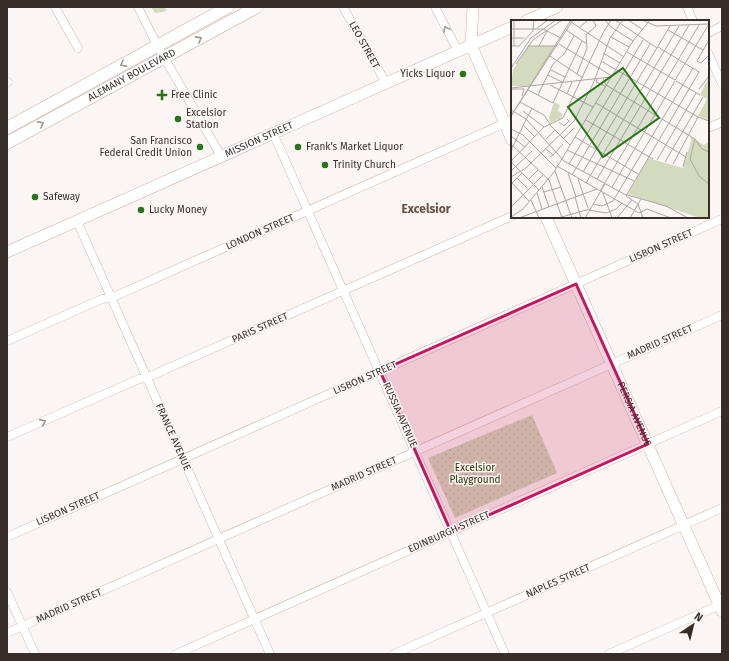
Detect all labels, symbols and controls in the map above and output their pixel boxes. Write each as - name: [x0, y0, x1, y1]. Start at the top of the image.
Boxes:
- street label: LEO STREET: [346, 19, 382, 71]
- inset map: [511, 20, 709, 218]
- one-way arrow: [444, 26, 451, 33]
- one-way arrow: [195, 36, 202, 43]
- street label: ALEMANY BOULEVARD: [86, 46, 178, 104]
- one-way arrow: [120, 59, 127, 67]
- place label: Yicks Liquor: [400, 68, 455, 80]
- marker: Yicks Liquor: [458, 69, 468, 79]
- marker: Free Clinic: [156, 89, 168, 101]
- place label: Free Clinic: [171, 89, 218, 101]
- place label: Excelsior Station: [186, 107, 226, 131]
- marker: Excelsior Station: [173, 114, 183, 124]
- street label: MISSION STREET: [223, 119, 296, 160]
- one-way arrow: [37, 122, 44, 129]
- place label: San Francisco Federal Credit Union: [100, 135, 192, 159]
- place label: Frank's Market Liquor: [306, 141, 403, 153]
- marker: San Francisco Federal Credit Union: [195, 142, 205, 152]
- marker: Frank's Market Liquor: [293, 142, 303, 152]
- place label: Trinity Church: [333, 159, 396, 171]
- marker: Trinity Church: [320, 160, 330, 170]
- place label: Safeway: [43, 191, 80, 203]
- marker: Safeway: [30, 192, 40, 202]
- district label: Excelsior: [402, 202, 451, 216]
- place label: Lucky Money: [149, 204, 207, 216]
- marker: Lucky Money: [136, 205, 146, 215]
- street label: LONDON STREET: [224, 211, 297, 252]
- street label: LISBON STREET: [627, 226, 695, 265]
- street label: PARIS STREET: [230, 310, 291, 346]
- street label: MADRID STREET: [625, 322, 695, 362]
- street label: LISBON STREET: [331, 358, 399, 397]
- street label: PERSIA AVENUE: [614, 380, 654, 448]
- street label: RUSSIA AVENUE: [380, 381, 420, 449]
- street label: FRANCE AVENUE: [153, 401, 193, 473]
- one-way arrow: [39, 418, 46, 426]
- street label: MADRID STREET: [329, 454, 399, 494]
- park label: Excelsior Playground: [449, 462, 501, 486]
- street label: LISBON STREET: [34, 489, 102, 528]
- street label: EDINBURGH STREET: [406, 508, 493, 555]
- street label: NAPLES STREET: [524, 561, 593, 601]
- street label: MADRID STREET: [34, 586, 104, 626]
- north arrow: [673, 605, 713, 645]
- text: N: [692, 610, 705, 625]

